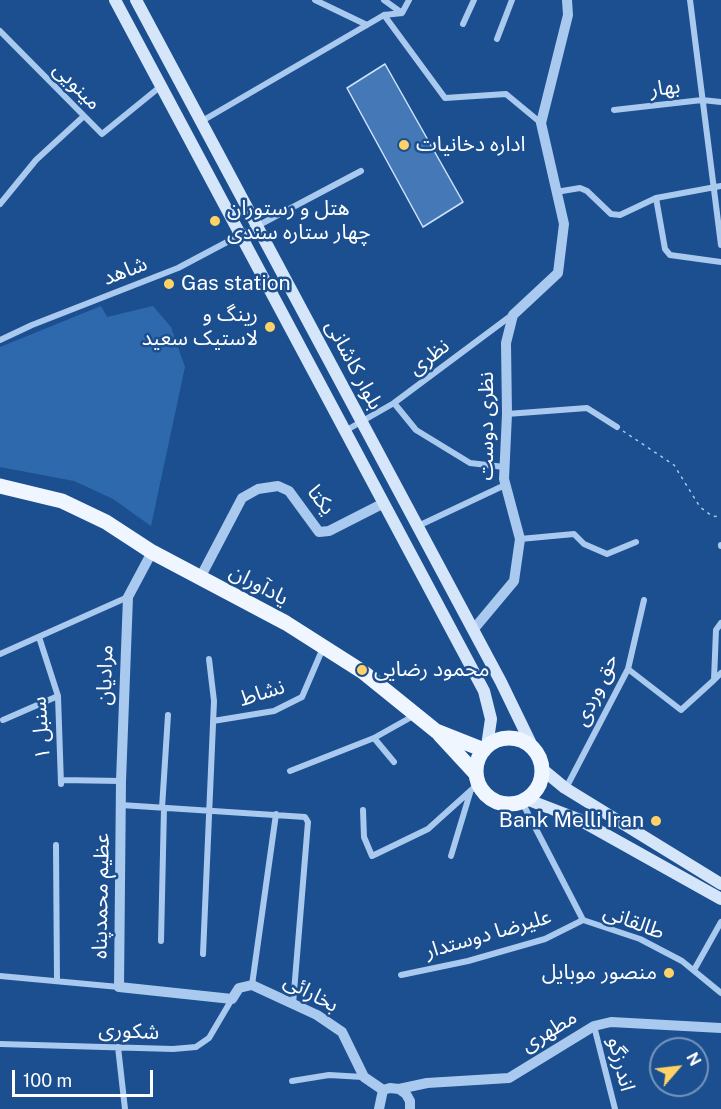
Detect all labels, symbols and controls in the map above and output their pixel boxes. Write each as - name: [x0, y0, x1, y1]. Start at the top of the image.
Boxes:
- street label: مینویی: [48, 57, 106, 115]
- street label: بهار: [649, 74, 681, 102]
- place label: اداره دخانیات: [416, 132, 525, 158]
- marker: اداره دخانیات: [397, 138, 411, 152]
- place label: هتل و رستوران چهار ستاره سندی: [227, 196, 371, 246]
- marker: هتل و رستوران چهار ستاره سندی: [208, 214, 222, 228]
- street label: شاهد: [99, 251, 151, 291]
- place label: Gas station: [181, 271, 291, 297]
- marker: Gas station: [162, 277, 176, 291]
- place label: رینگ و لاستیک سعید: [142, 302, 258, 352]
- street label: بلوار کاشانی: [320, 316, 388, 414]
- marker: رینگ و لاستیک سعید: [263, 320, 277, 334]
- street label: نظری: [404, 333, 454, 381]
- street label: نظری دوست: [474, 372, 500, 480]
- street label: یکتا: [302, 480, 340, 520]
- street label: یادآوران: [225, 559, 293, 611]
- street label: مرادیان: [91, 644, 119, 706]
- street label: حق وردی: [568, 650, 624, 730]
- place label: محمود رضایی: [374, 657, 489, 683]
- marker: محمود رضایی: [355, 663, 369, 677]
- street label: نشاط: [236, 674, 288, 712]
- street label: سنبل ۱: [26, 696, 56, 760]
- place label: Bank Melli Iran: [499, 808, 644, 834]
- marker: Bank Melli Iran: [649, 814, 663, 828]
- street label: عظیم محمدپناه: [87, 833, 115, 959]
- street label: طالقانی: [600, 899, 668, 945]
- street label: علیرضا دوستدار: [422, 904, 554, 964]
- place label: منصور موبایل: [542, 960, 657, 986]
- marker: منصور موبایل: [662, 966, 676, 980]
- street label: بخارائی: [279, 968, 343, 1018]
- street label: مطهری: [516, 1005, 582, 1057]
- street label: شکوری: [98, 1017, 160, 1045]
- street label: اندرزگو: [602, 1034, 640, 1094]
- north arrow: [649, 1037, 709, 1097]
- text: N: [682, 1049, 705, 1069]
- scale bar: [15, 1058, 156, 1096]
- text: 100 m: [23, 1070, 72, 1091]

